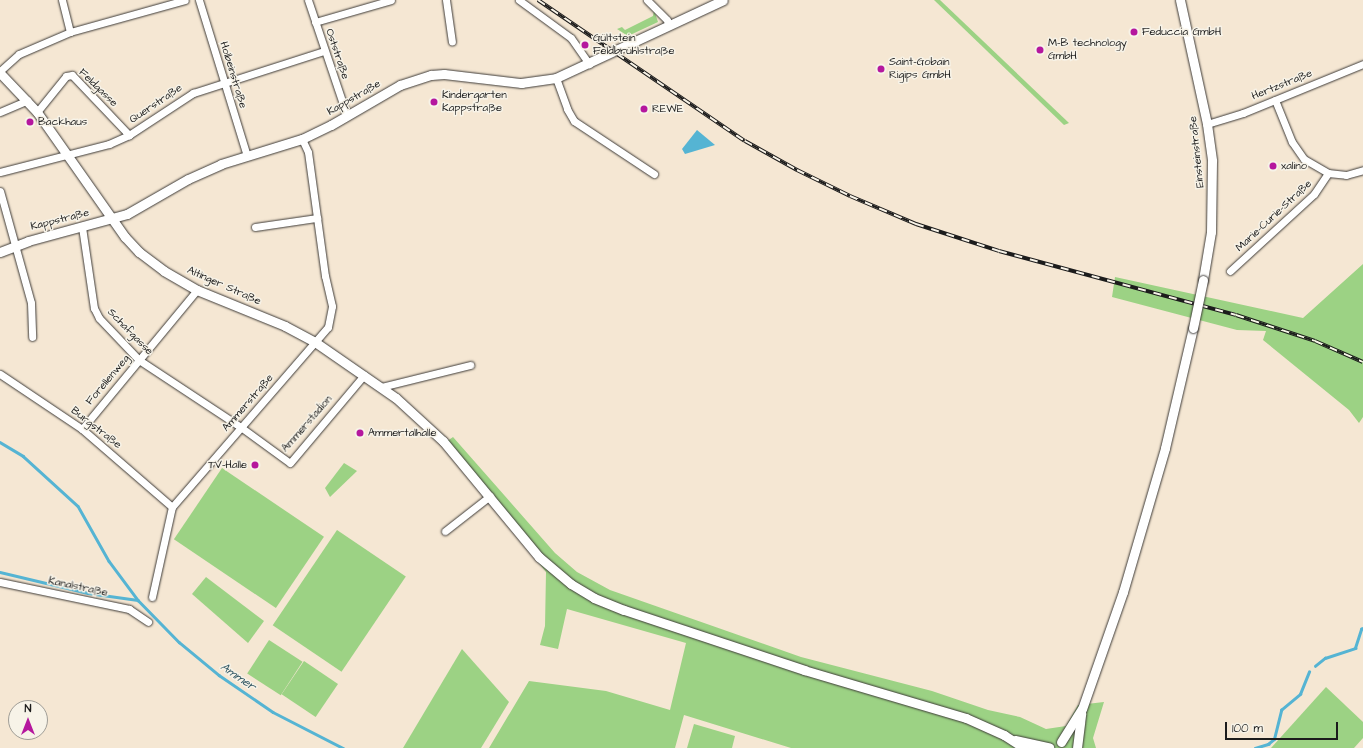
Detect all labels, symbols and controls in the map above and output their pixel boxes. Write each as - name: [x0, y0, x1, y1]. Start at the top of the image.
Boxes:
- place label: Feduccia GmbH: [1142, 25, 1221, 39]
- street label: Oststraße: [322, 27, 352, 81]
- marker: Feduccia GmbH: [1129, 27, 1139, 37]
- place label: Gültstein Feldbrühlstraße: [593, 32, 674, 58]
- place label: M-B technology GmbH: [1048, 37, 1127, 63]
- street label: Holbeinstraße: [217, 40, 249, 110]
- marker: Gültstein Feldbrühlstraße: [580, 40, 590, 50]
- marker: M-B technology GmbH: [1035, 45, 1045, 55]
- place label: Saint-Gobain Rigips GmbH: [889, 56, 951, 82]
- marker: Saint-Gobain Rigips GmbH: [876, 64, 886, 74]
- street label: Feldgasse: [76, 66, 120, 110]
- street label: Hertzstraße: [1250, 67, 1314, 103]
- street label: Kappstraße: [325, 77, 383, 119]
- street label: Querstraße: [127, 82, 185, 126]
- place label: Kindergarten Kappstraße: [442, 89, 507, 115]
- marker: Kindergarten Kappstraße: [429, 97, 439, 107]
- place label: REWE: [652, 102, 683, 116]
- marker: REWE: [639, 104, 649, 114]
- place label: Backhaus: [38, 115, 87, 129]
- street label: Einsteinstraße: [1187, 115, 1207, 189]
- marker: Backhaus: [25, 117, 35, 127]
- place label: xalino: [1281, 159, 1307, 173]
- marker: xalino: [1268, 161, 1278, 171]
- street label: Marie-Curie-Straße: [1233, 177, 1315, 255]
- street label: Kappstraße: [29, 206, 91, 234]
- street label: Altinger Straße: [185, 264, 263, 308]
- street label: Schafgasse: [104, 306, 156, 358]
- street label: Forellenweg: [83, 352, 133, 408]
- street label: Ammerstraße: [220, 372, 276, 434]
- street label: Ammerstadion: [279, 393, 335, 455]
- street label: Burgstraße: [68, 404, 124, 452]
- place label: Ammertalhalle: [368, 426, 436, 440]
- marker: Ammertalhalle: [355, 428, 365, 438]
- place label: TV-Halle: [208, 458, 247, 472]
- marker: TV-Halle: [250, 460, 260, 470]
- street label: Kanalstraße: [47, 574, 109, 600]
- water label: Ammer: [218, 660, 258, 694]
- north arrow: [8, 700, 48, 740]
- text: N: [25, 701, 31, 716]
- scale bar: [1227, 714, 1340, 740]
- text: 100 m: [1232, 720, 1263, 737]

